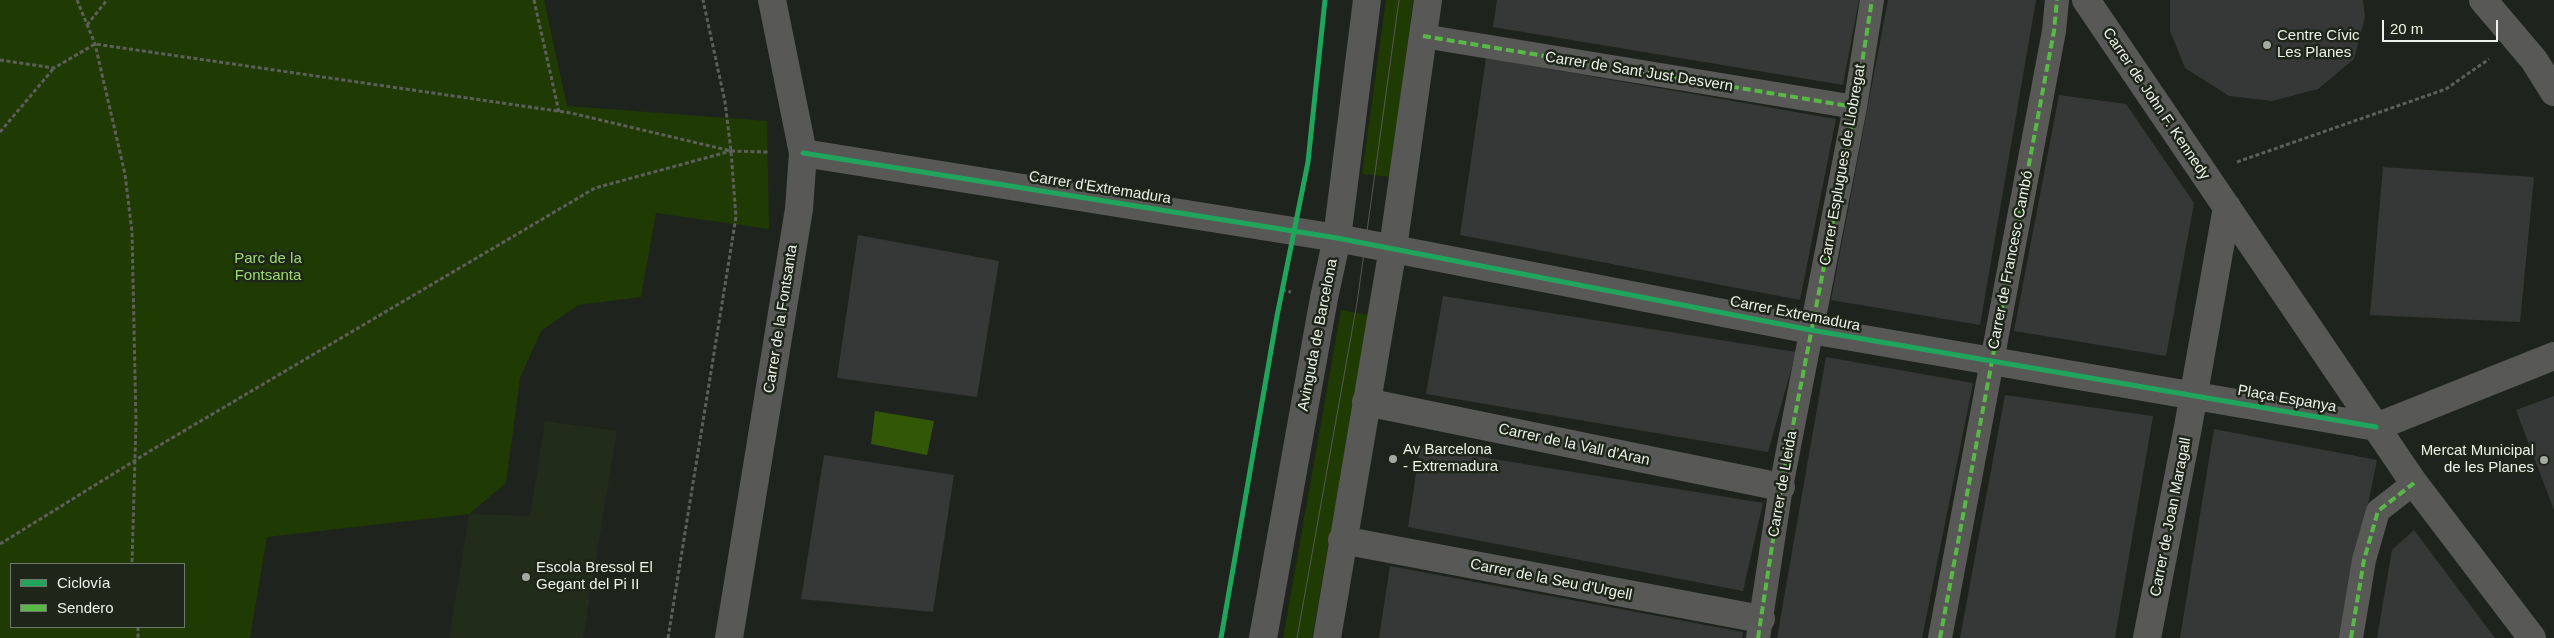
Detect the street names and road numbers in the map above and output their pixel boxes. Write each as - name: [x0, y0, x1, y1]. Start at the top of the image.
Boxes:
- street label: Carrer de John F. Kennedy: [2098, 25, 2214, 183]
- street label: Carrer de Sant Just Desvern: [1544, 48, 1734, 96]
- street label: Carrer Esplugues de Llobregat: [1816, 63, 1870, 267]
- street label: Carrer d'Extremadura: [1028, 168, 1172, 208]
- street label: Carrer de Francesc Cambó: [1985, 169, 2037, 351]
- street label: Carrer de la Fontsanta: [760, 243, 802, 395]
- street label: Avinguda de Barcelona: [1294, 257, 1342, 413]
- street label: Carrer Extremadura: [1728, 293, 1862, 335]
- street label: Plaça Espanya: [2236, 381, 2338, 417]
- street label: Carrer de la Vall d'Aran: [1497, 420, 1651, 470]
- street label: Carrer de Lleida: [1765, 429, 1801, 539]
- street label: Carrer de Joan Maragall: [2147, 436, 2195, 598]
- street label: Carrer de la Seu d'Urgell: [1468, 555, 1634, 605]

